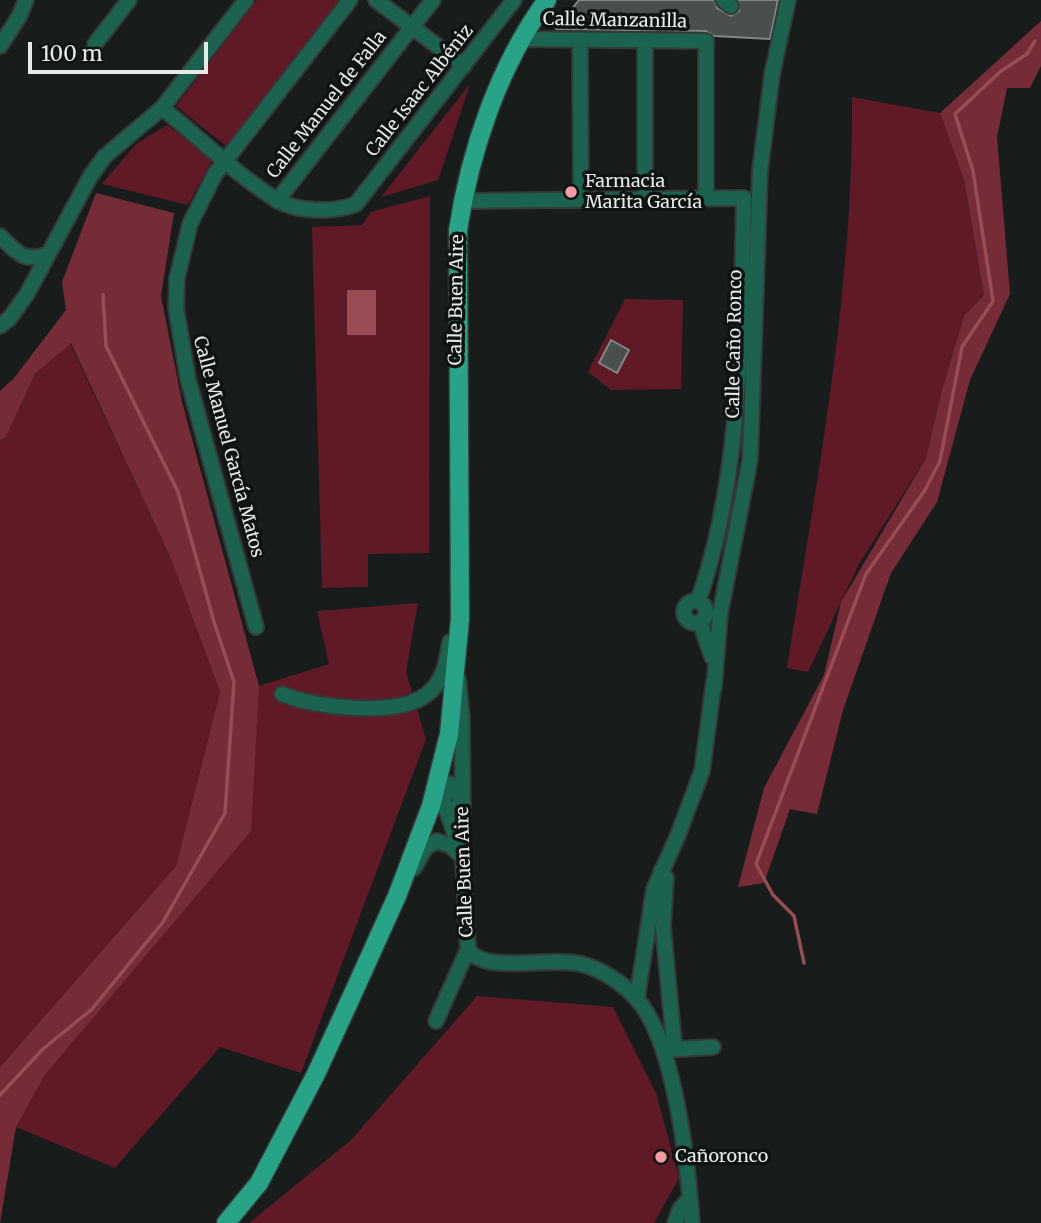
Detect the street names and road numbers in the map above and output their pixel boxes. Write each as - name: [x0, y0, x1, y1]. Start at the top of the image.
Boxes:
- street label: Calle Manzanilla: [543, 9, 687, 33]
- street label: Calle Isaac Albéniz: [362, 21, 478, 161]
- street label: Calle Manuel de Falla: [263, 27, 391, 183]
- street label: Calle Buen Aire: [445, 234, 469, 366]
- street label: Calle Caño Ronco: [723, 269, 747, 419]
- street label: Calle Manuel García Matos: [188, 334, 268, 560]
- street label: Calle Buen Aire: [452, 806, 478, 938]

